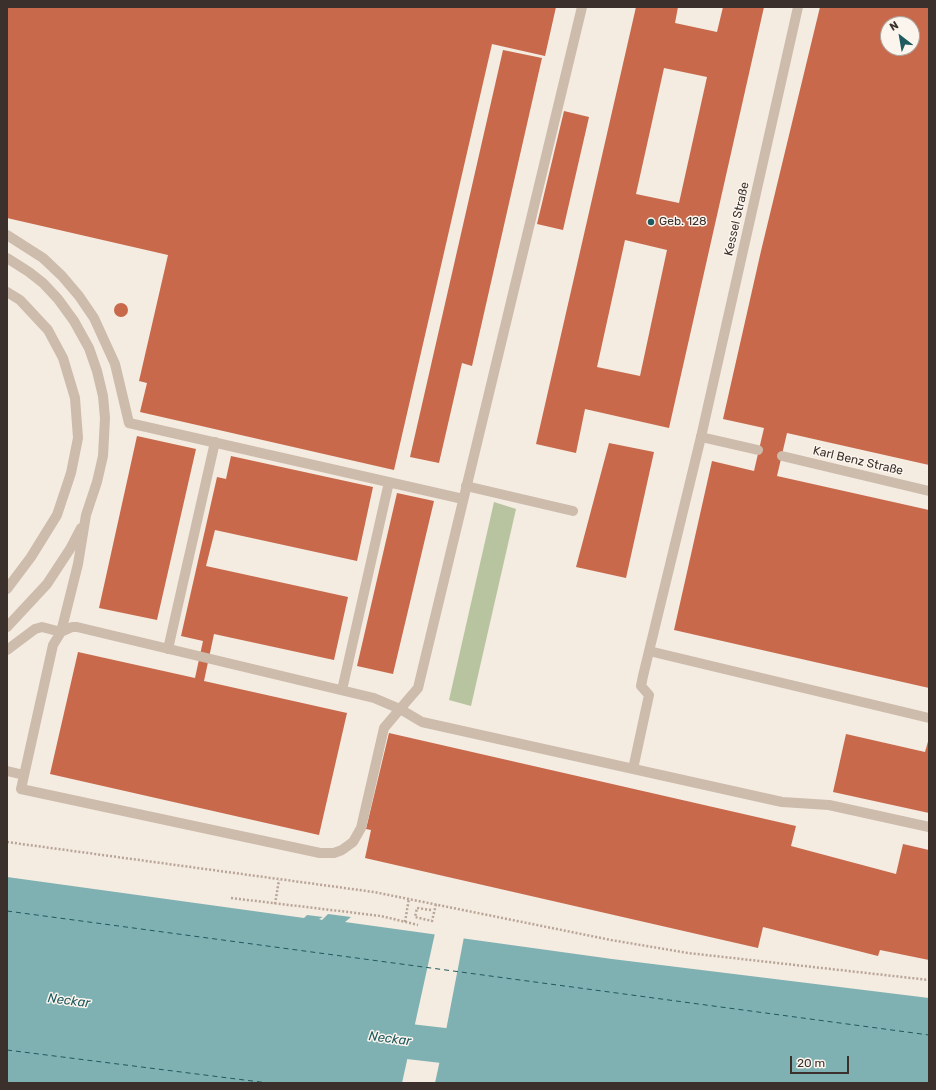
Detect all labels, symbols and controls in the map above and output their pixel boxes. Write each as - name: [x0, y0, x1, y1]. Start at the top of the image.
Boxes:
- north arrow: [880, 16, 920, 56]
- text: N: [887, 19, 901, 34]
- street label: Kessel Straße: [722, 181, 752, 257]
- place label: Geb. 128: [659, 215, 707, 229]
- marker: Geb. 128: [646, 217, 656, 227]
- street label: Karl Benz Straße: [811, 444, 905, 478]
- water label: Neckar: [47, 991, 91, 1011]
- water label: Neckar: [368, 1029, 412, 1049]
- scale bar: [792, 1048, 851, 1074]
- text: 20 m: [797, 1056, 825, 1070]

